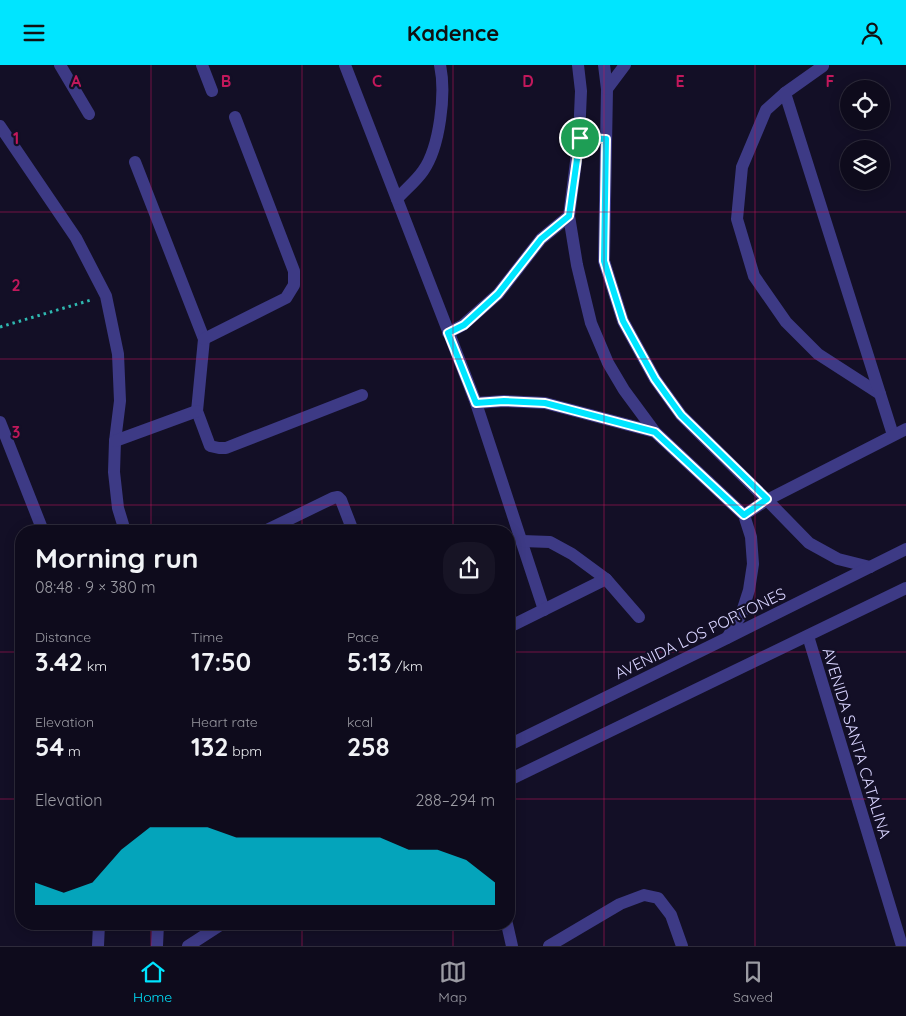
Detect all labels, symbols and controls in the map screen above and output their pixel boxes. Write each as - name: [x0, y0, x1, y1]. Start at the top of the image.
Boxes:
- icon: menu: [20, 19, 48, 47]
- text: Kadence: [407, 19, 499, 47]
- icon: person: [858, 19, 886, 47]
- text: A: [71, 71, 82, 91]
- text: B: [221, 71, 231, 91]
- text: C: [372, 71, 382, 91]
- text: D: [522, 71, 534, 91]
- text: E: [675, 71, 685, 91]
- text: F: [826, 71, 835, 91]
- map controls: [840, 80, 890, 190]
- button: locate: [840, 80, 890, 130]
- pin: [559, 117, 601, 159]
- icon: arrive: [566, 124, 594, 152]
- text: 1: [13, 128, 19, 148]
- button: layers: [840, 140, 890, 190]
- text: 2: [11, 275, 21, 295]
- text: 3: [12, 422, 20, 442]
- text: Morning run: [35, 540, 199, 575]
- button: share: [443, 542, 495, 594]
- text: 08:48 · 9 × 380 m: [35, 577, 156, 597]
- street label: AVENIDA LOS PORTONES: [611, 583, 789, 683]
- text: Distance: [35, 628, 91, 646]
- text: Time: [191, 628, 223, 646]
- text: Pace: [347, 628, 379, 646]
- street label: AVENIDA SANTA CATALINA: [818, 645, 896, 841]
- text: 3.42: [35, 646, 83, 677]
- text: 17:50: [191, 646, 251, 677]
- text: 5:13: [347, 646, 391, 677]
- text: km: [83, 657, 107, 675]
- text: /km: [391, 657, 423, 675]
- text: Elevation: [35, 713, 94, 731]
- text: Heart rate: [191, 713, 258, 731]
- text: kcal: [347, 713, 373, 731]
- text: 54: [35, 731, 64, 762]
- text: 132: [191, 731, 228, 762]
- text: 258: [347, 731, 389, 762]
- text: m: [64, 742, 81, 760]
- text: bpm: [228, 742, 262, 760]
- text: Elevation: [35, 790, 102, 810]
- text: 288–294 m: [416, 790, 495, 810]
- tab: Home: [133, 958, 172, 1006]
- tab: Map: [438, 958, 467, 1006]
- tab: Saved: [733, 958, 773, 1006]

